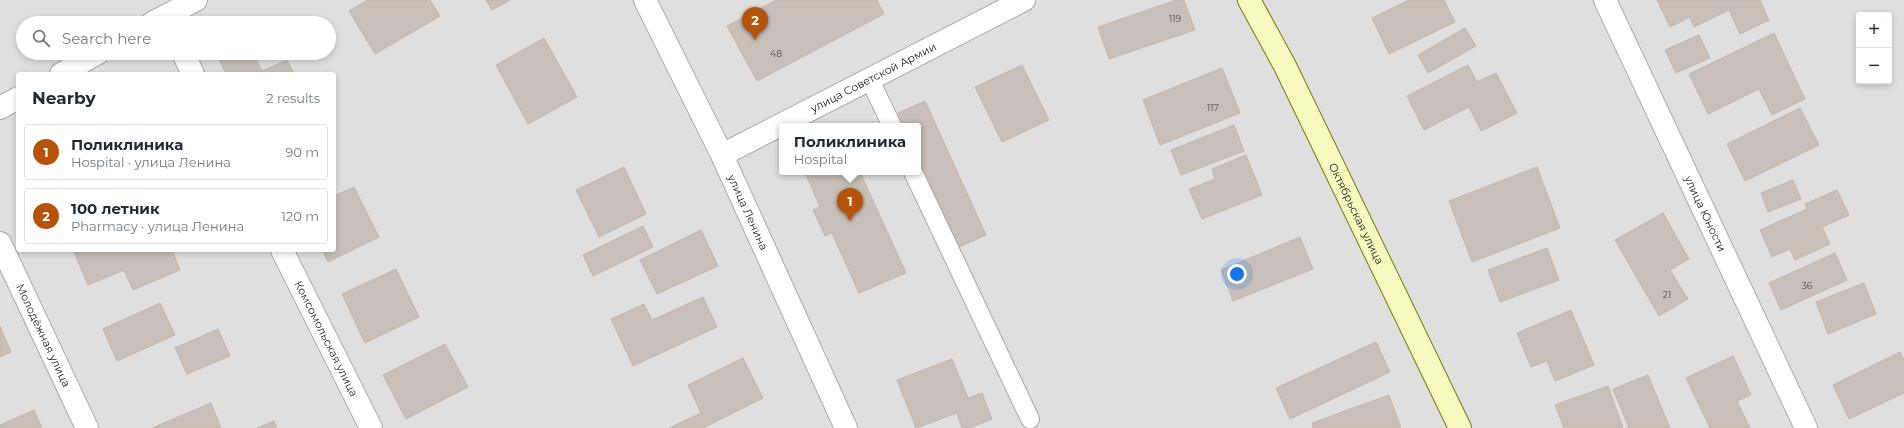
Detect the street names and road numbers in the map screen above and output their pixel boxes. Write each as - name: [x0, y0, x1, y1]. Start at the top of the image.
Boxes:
- street label: улица Советской Армии: [807, 39, 939, 116]
- street label: Октябрьская улица: [1326, 160, 1387, 267]
- street label: улица Ленина: [724, 171, 771, 252]
- street label: улица Юности: [1681, 172, 1729, 254]
- street label: Комсомольская улица: [291, 278, 361, 399]
- street label: Молодёжная улица: [13, 282, 74, 389]

